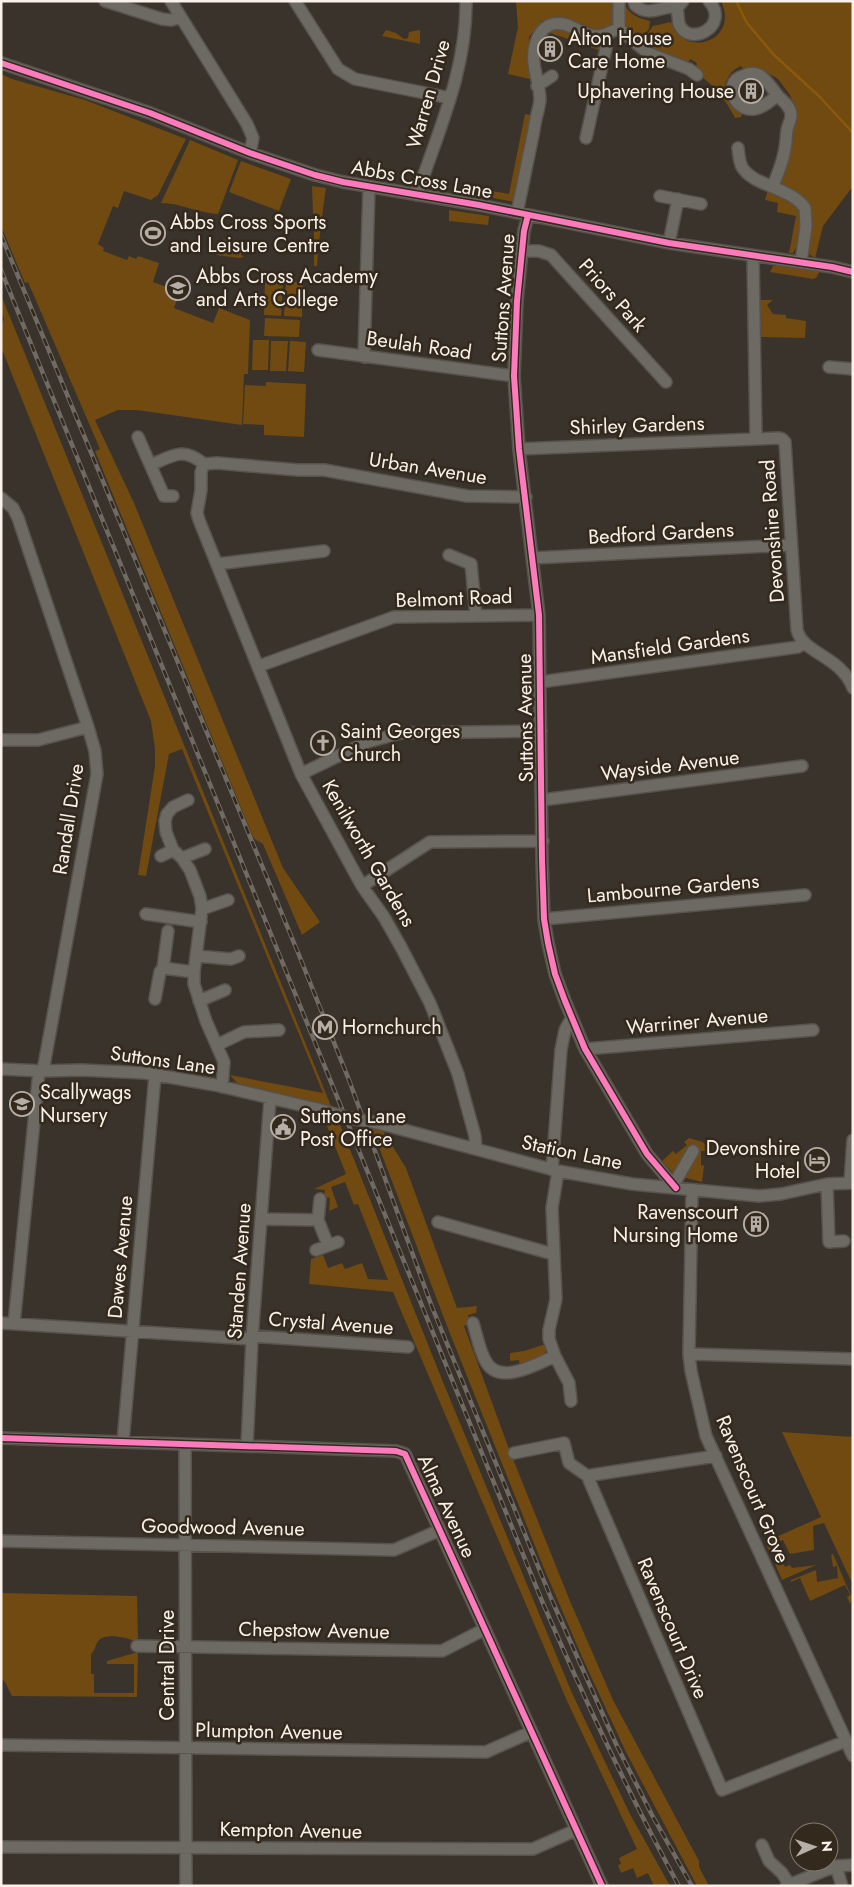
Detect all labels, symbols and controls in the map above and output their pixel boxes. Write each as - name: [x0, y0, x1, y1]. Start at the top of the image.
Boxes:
- place label: Alton House Care Home: [568, 24, 672, 76]
- street label: Warren Drive: [399, 36, 458, 152]
- building icon: Alton House Care Home: [537, 36, 563, 62]
- place label: Uphavering House: [577, 77, 734, 106]
- building icon: Uphavering House: [738, 78, 764, 104]
- street label: Abbs Cross Lane: [349, 153, 495, 206]
- place label: Abbs Cross Sports and Leisure Centre: [170, 208, 330, 260]
- sports icon: Abbs Cross Sports and Leisure Centre: [140, 220, 166, 246]
- street label: Suttons Avenue: [485, 233, 522, 363]
- street label: Priors Park: [572, 252, 654, 339]
- place label: Abbs Cross Academy and Arts College: [196, 262, 378, 314]
- school or university icon: Abbs Cross Academy and Arts College: [165, 275, 191, 301]
- street label: Beulah Road: [365, 324, 473, 367]
- street label: Shirley Gardens: [569, 409, 705, 442]
- street label: Urban Avenue: [367, 445, 489, 492]
- street label: Devonshire Road: [753, 458, 792, 603]
- street label: Bedford Gardens: [587, 515, 735, 552]
- street label: Belmont Road: [395, 582, 513, 615]
- street label: Mansfield Gardens: [589, 621, 751, 672]
- street label: Suttons Avenue: [510, 653, 541, 783]
- place label: Saint Georges Church: [340, 717, 460, 769]
- church icon: Saint Georges Church: [310, 730, 336, 756]
- street label: Wayside Avenue: [599, 743, 741, 788]
- street label: Randall Drive: [45, 761, 92, 877]
- street label: Kenilworth Gardens: [315, 774, 423, 932]
- street label: Lambourne Gardens: [586, 867, 760, 910]
- street label: Warriner Avenue: [625, 1001, 769, 1042]
- place label: Hornchurch: [342, 1013, 442, 1042]
- metro station icon: Hornchurch: [312, 1014, 338, 1040]
- street label: Suttons Lane: [108, 1039, 217, 1082]
- place label: Scallywags Nursery: [40, 1078, 131, 1130]
- school or university icon: Scallywags Nursery: [9, 1091, 35, 1117]
- place label: Suttons Lane Post Office: [300, 1102, 406, 1154]
- public building icon: Suttons Lane Post Office: [270, 1114, 296, 1140]
- street label: Station Lane: [519, 1128, 625, 1177]
- place label: Devonshire Hotel: [706, 1134, 800, 1186]
- hotel icon: Devonshire Hotel: [804, 1147, 830, 1173]
- street label: Dawes Avenue: [101, 1194, 140, 1320]
- place label: Ravenscourt Nursing Home: [613, 1198, 738, 1250]
- street label: Standen Avenue: [220, 1202, 259, 1340]
- building icon: Ravenscourt Nursing Home: [743, 1211, 769, 1237]
- street label: Crystal Avenue: [267, 1305, 394, 1342]
- street label: Ravenscourt Grove: [708, 1411, 797, 1568]
- street label: Alma Avenue: [410, 1450, 483, 1563]
- street label: Goodwood Avenue: [141, 1512, 305, 1543]
- street label: Ravenscourt Drive: [630, 1553, 715, 1703]
- street label: Central Drive: [153, 1610, 182, 1720]
- street label: Chepstow Avenue: [238, 1615, 390, 1646]
- street label: Plumpton Avenue: [195, 1716, 343, 1747]
- street label: Kempton Avenue: [219, 1815, 362, 1846]
- north arrow: [789, 1822, 839, 1872]
- text: N: [817, 1840, 837, 1852]

